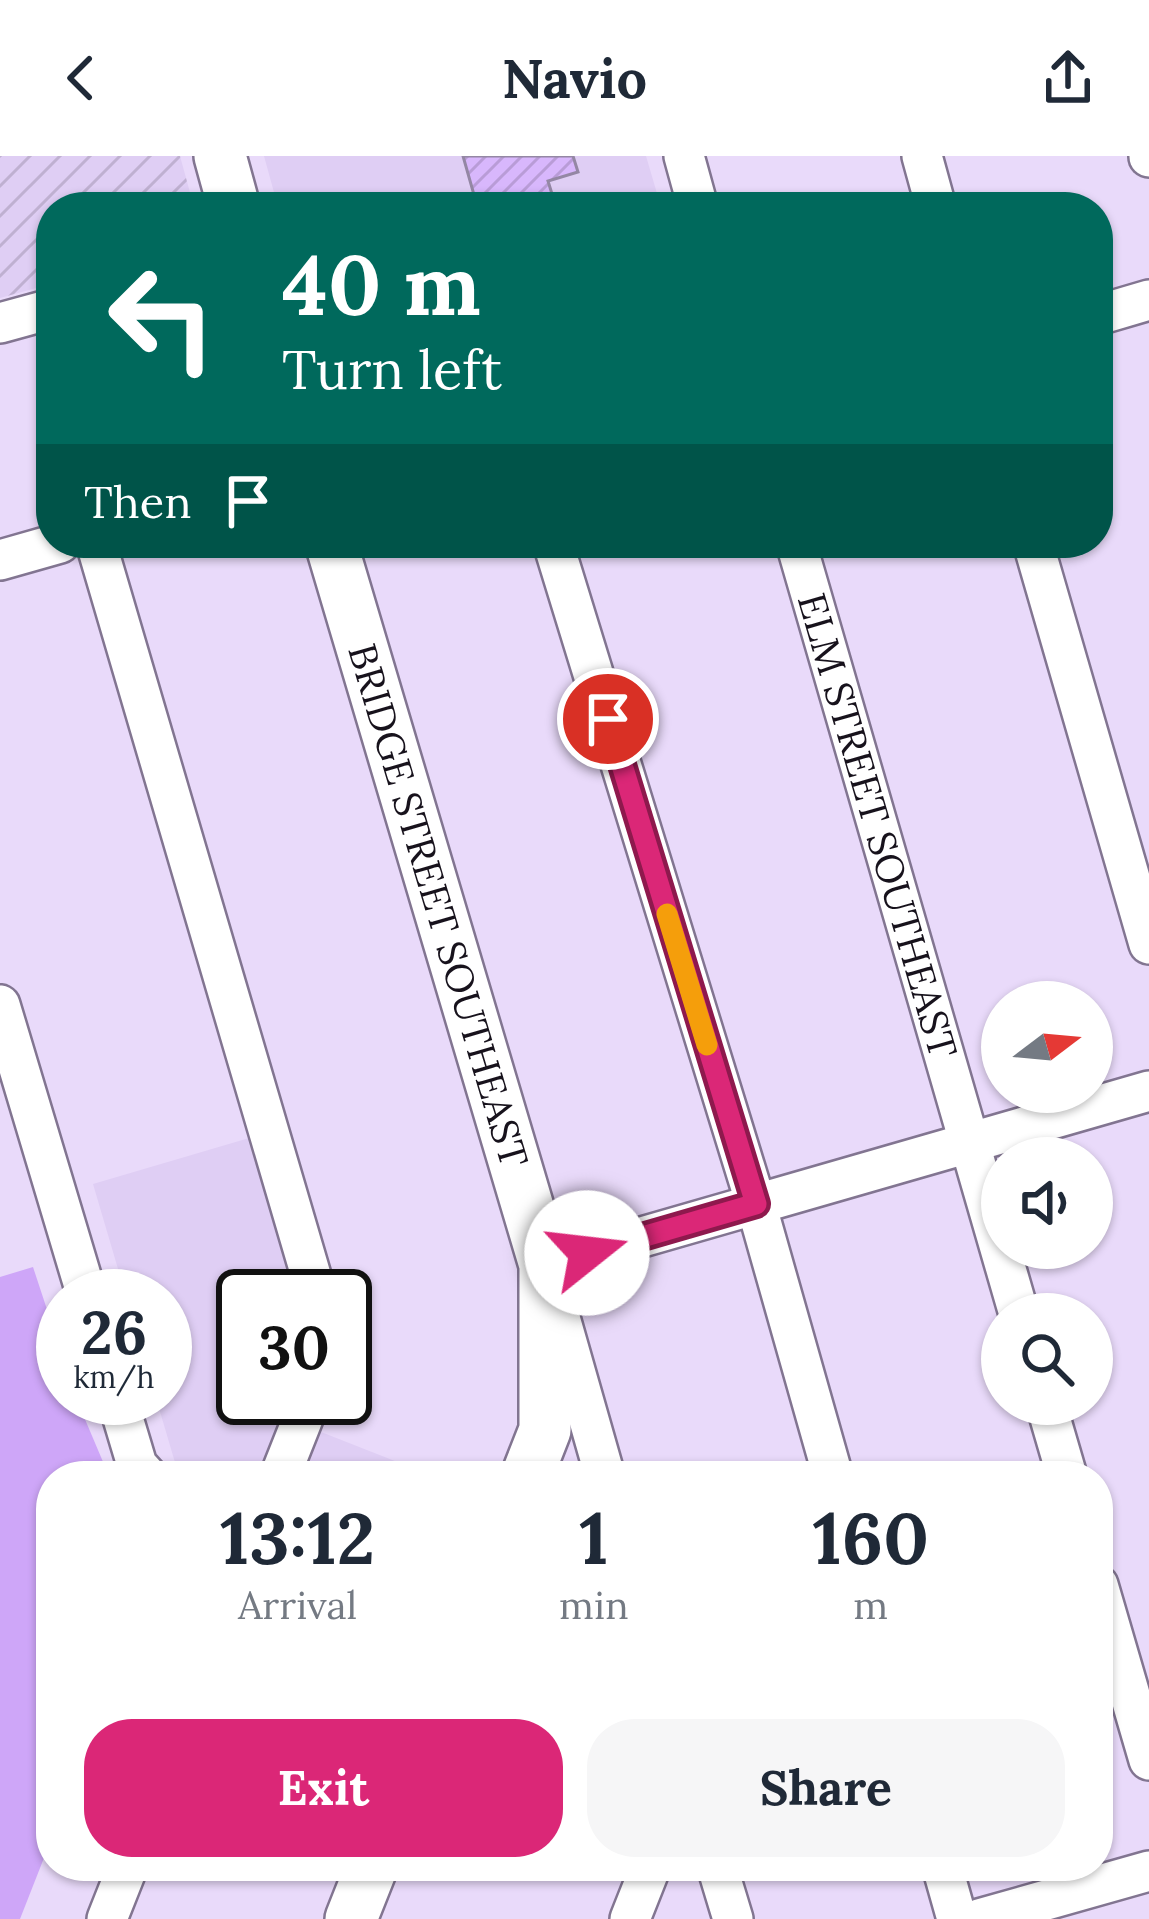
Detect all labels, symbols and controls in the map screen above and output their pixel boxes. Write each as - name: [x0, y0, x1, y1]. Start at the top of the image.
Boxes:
- text: Navio: [502, 44, 647, 113]
- icon: back: [48, 45, 114, 111]
- icon: share: [1035, 45, 1101, 111]
- text: 40 m: [282, 230, 481, 338]
- icon: left: [84, 240, 240, 396]
- text: Turn left: [282, 335, 502, 404]
- icon: arrive: [215, 468, 281, 534]
- text: Then: [84, 473, 191, 530]
- street label: ELM STREET SOUTHEAST: [787, 587, 969, 1064]
- street label: BRIDGE STREET SOUTHEAST: [337, 638, 540, 1173]
- pin: [557, 668, 659, 770]
- icon: arrive: [575, 686, 641, 752]
- north arrow: [981, 981, 1113, 1113]
- map controls: [981, 981, 1113, 1425]
- button: sound: [981, 1137, 1113, 1269]
- position arrow: [524, 1190, 650, 1316]
- speed limit sign: 30: [216, 1269, 372, 1425]
- button: search: [981, 1293, 1113, 1425]
- text: 26: [81, 1294, 147, 1370]
- text: km/h: [73, 1358, 155, 1396]
- text: 13:12: [220, 1492, 375, 1584]
- text: 1: [579, 1492, 608, 1584]
- text: 160: [813, 1492, 929, 1584]
- text: Arrival: [238, 1580, 357, 1630]
- text: min: [559, 1580, 629, 1630]
- text: m: [853, 1580, 888, 1630]
- button: Exit: [84, 1719, 563, 1857]
- button: Share: [587, 1719, 1065, 1857]

